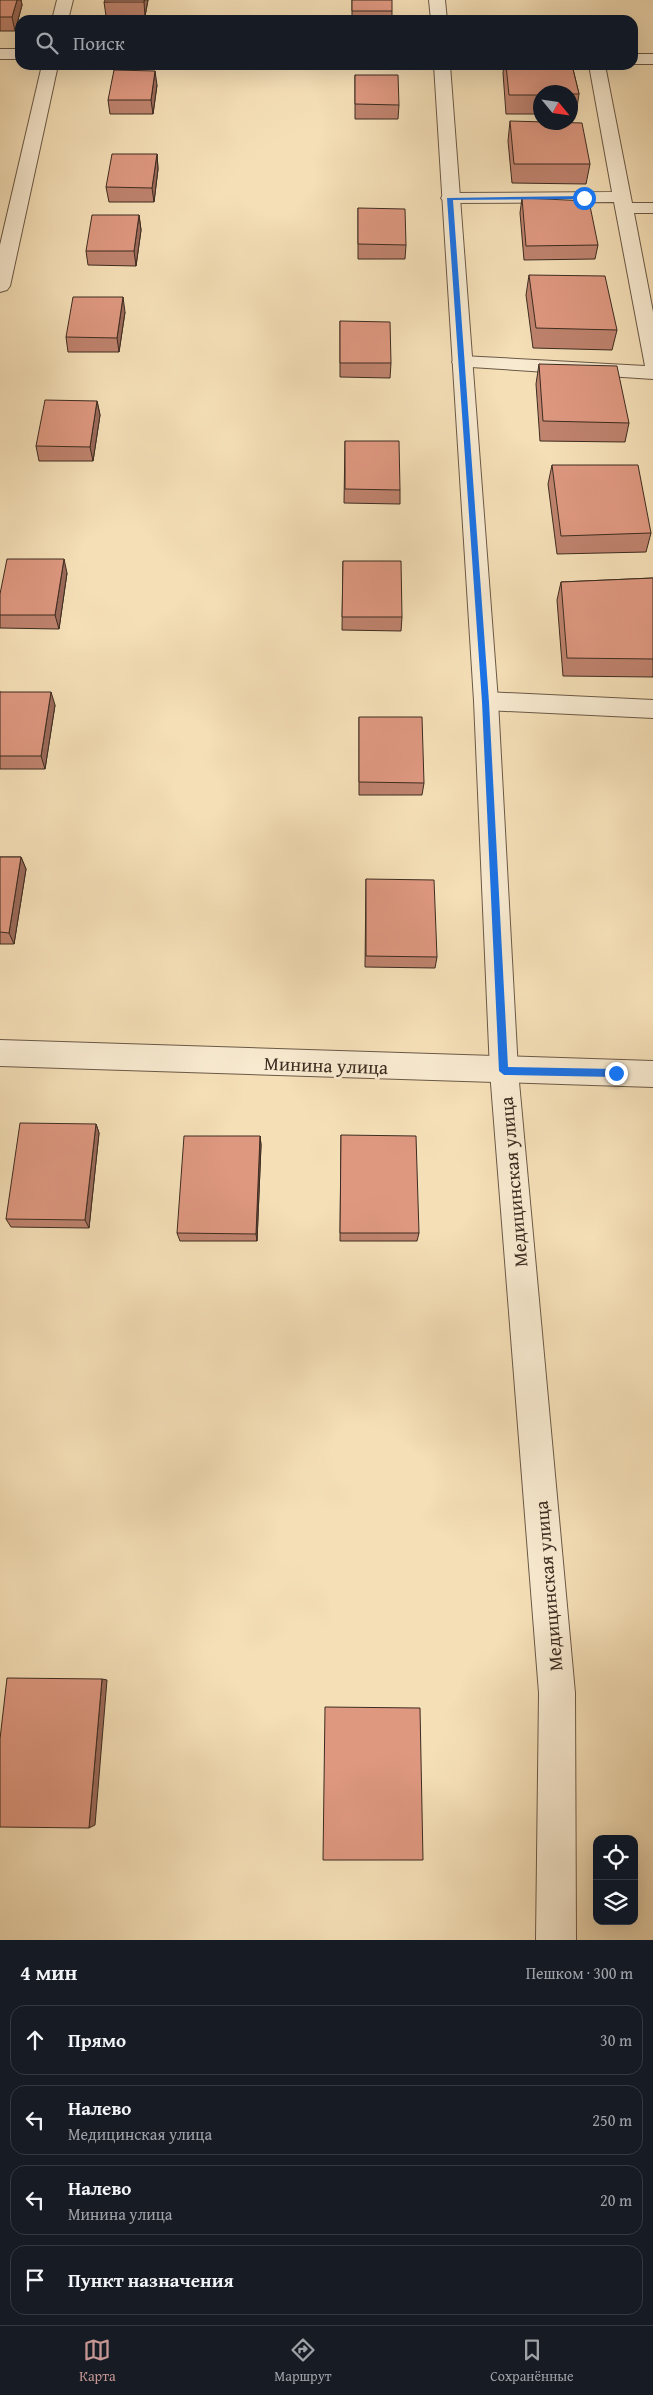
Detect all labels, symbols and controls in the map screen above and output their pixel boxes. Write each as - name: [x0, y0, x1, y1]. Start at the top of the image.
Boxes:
- search box: [15, 15, 638, 70]
- icon: search: [33, 29, 61, 57]
- text: Поиск: [73, 29, 125, 57]
- north arrow: [533, 85, 578, 130]
- route start: [573, 187, 596, 210]
- street label: Минина улица: [264, 1049, 388, 1081]
- route end: [605, 1062, 628, 1085]
- street label: Медицинская улица: [492, 1096, 534, 1268]
- street label: Медицинская улица: [527, 1500, 569, 1672]
- map controls: [593, 1835, 638, 1925]
- button: locate: [593, 1835, 638, 1880]
- button: layers: [593, 1880, 638, 1925]
- text: 4 мин: [20, 1957, 77, 1988]
- text: Пешком · 300 m: [526, 1961, 633, 1985]
- icon: ahead: [21, 2026, 49, 2054]
- text: Прямо: [68, 2026, 126, 2054]
- text: 30 m: [600, 2028, 632, 2052]
- text: Налево: [68, 2094, 131, 2122]
- icon: left: [21, 2106, 49, 2134]
- text: 250 m: [592, 2108, 632, 2132]
- text: Медицинская улица: [68, 2122, 212, 2146]
- text: Налево: [68, 2174, 131, 2202]
- icon: left: [21, 2186, 49, 2214]
- text: 20 m: [600, 2188, 632, 2212]
- text: Минина улица: [68, 2202, 172, 2226]
- icon: arrive: [21, 2266, 49, 2294]
- text: Пункт назначения: [68, 2266, 234, 2294]
- tab: Карта: [79, 2336, 116, 2386]
- tab: Маршрут: [274, 2336, 332, 2386]
- tab: Сохранённые: [490, 2336, 574, 2386]

